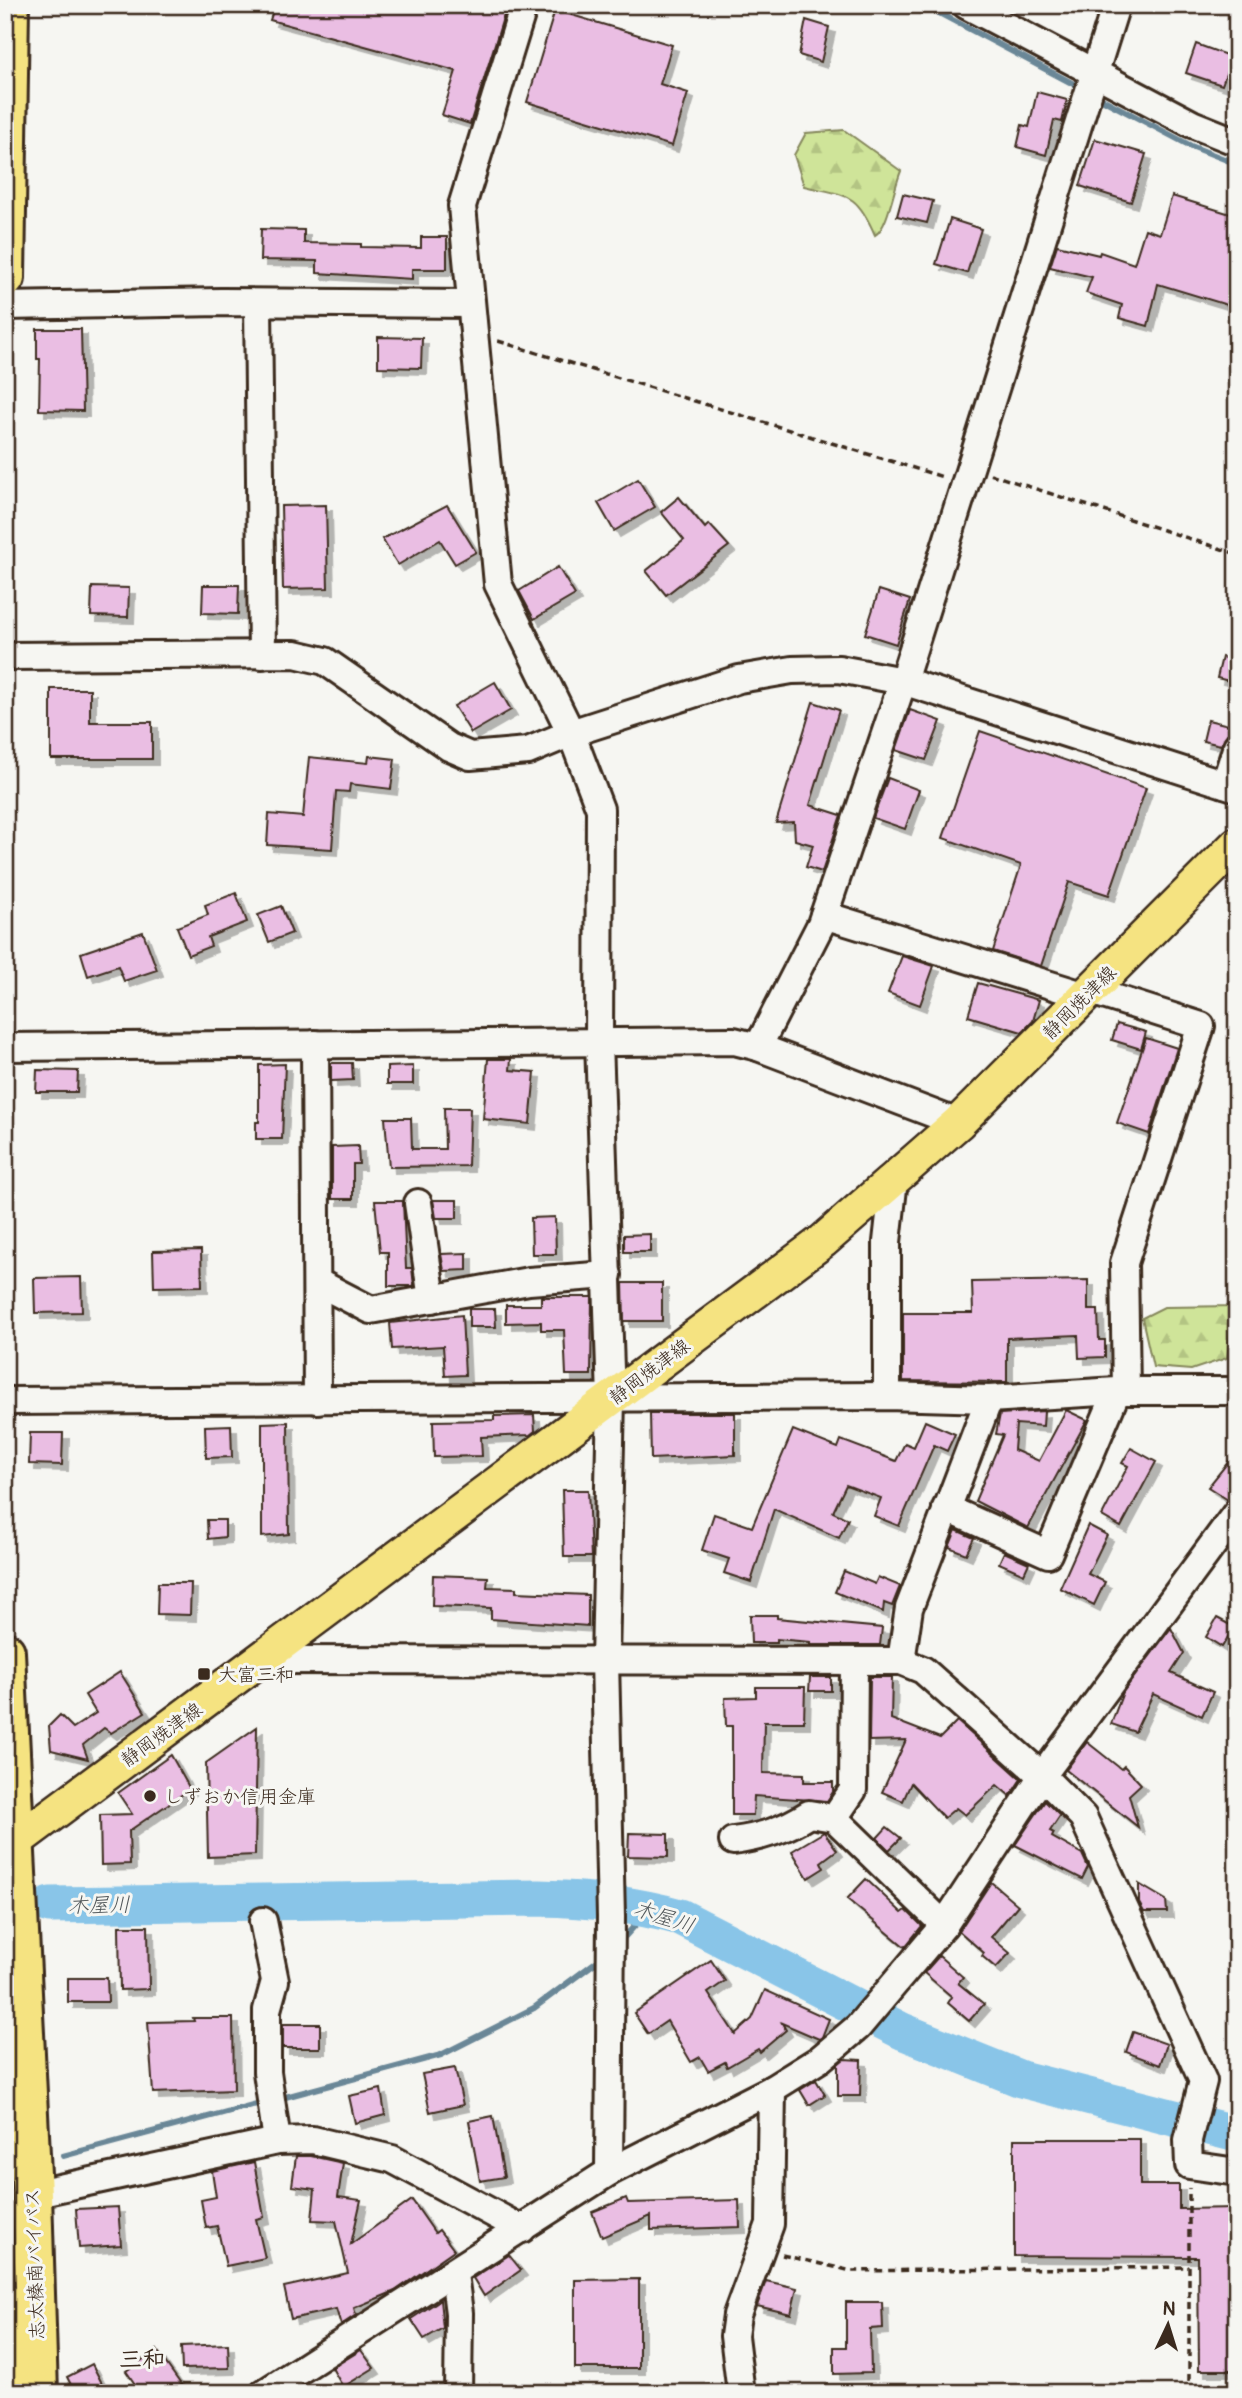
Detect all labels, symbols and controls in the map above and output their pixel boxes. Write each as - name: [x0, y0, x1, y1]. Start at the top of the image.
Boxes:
- street label: 静岡焼津線: [1038, 961, 1122, 1045]
- street label: 静岡焼津線: [604, 1334, 695, 1410]
- place label: 大富三和: [218, 1663, 294, 1687]
- marker: 大富三和: [196, 1666, 212, 1682]
- street label: 静岡焼津線: [116, 1697, 207, 1772]
- place label: しずおか信用金庫: [164, 1785, 316, 1809]
- marker: しずおか信用金庫: [142, 1788, 158, 1804]
- water label: 木屋川: [67, 1891, 131, 1920]
- water label: 木屋川: [630, 1895, 698, 1940]
- street label: 志太榛南バイパス: [20, 2188, 50, 2340]
- north arrow: [1134, 2290, 1204, 2360]
- text: N: [1162, 2297, 1177, 2321]
- district label: 三和: [119, 2345, 165, 2374]

